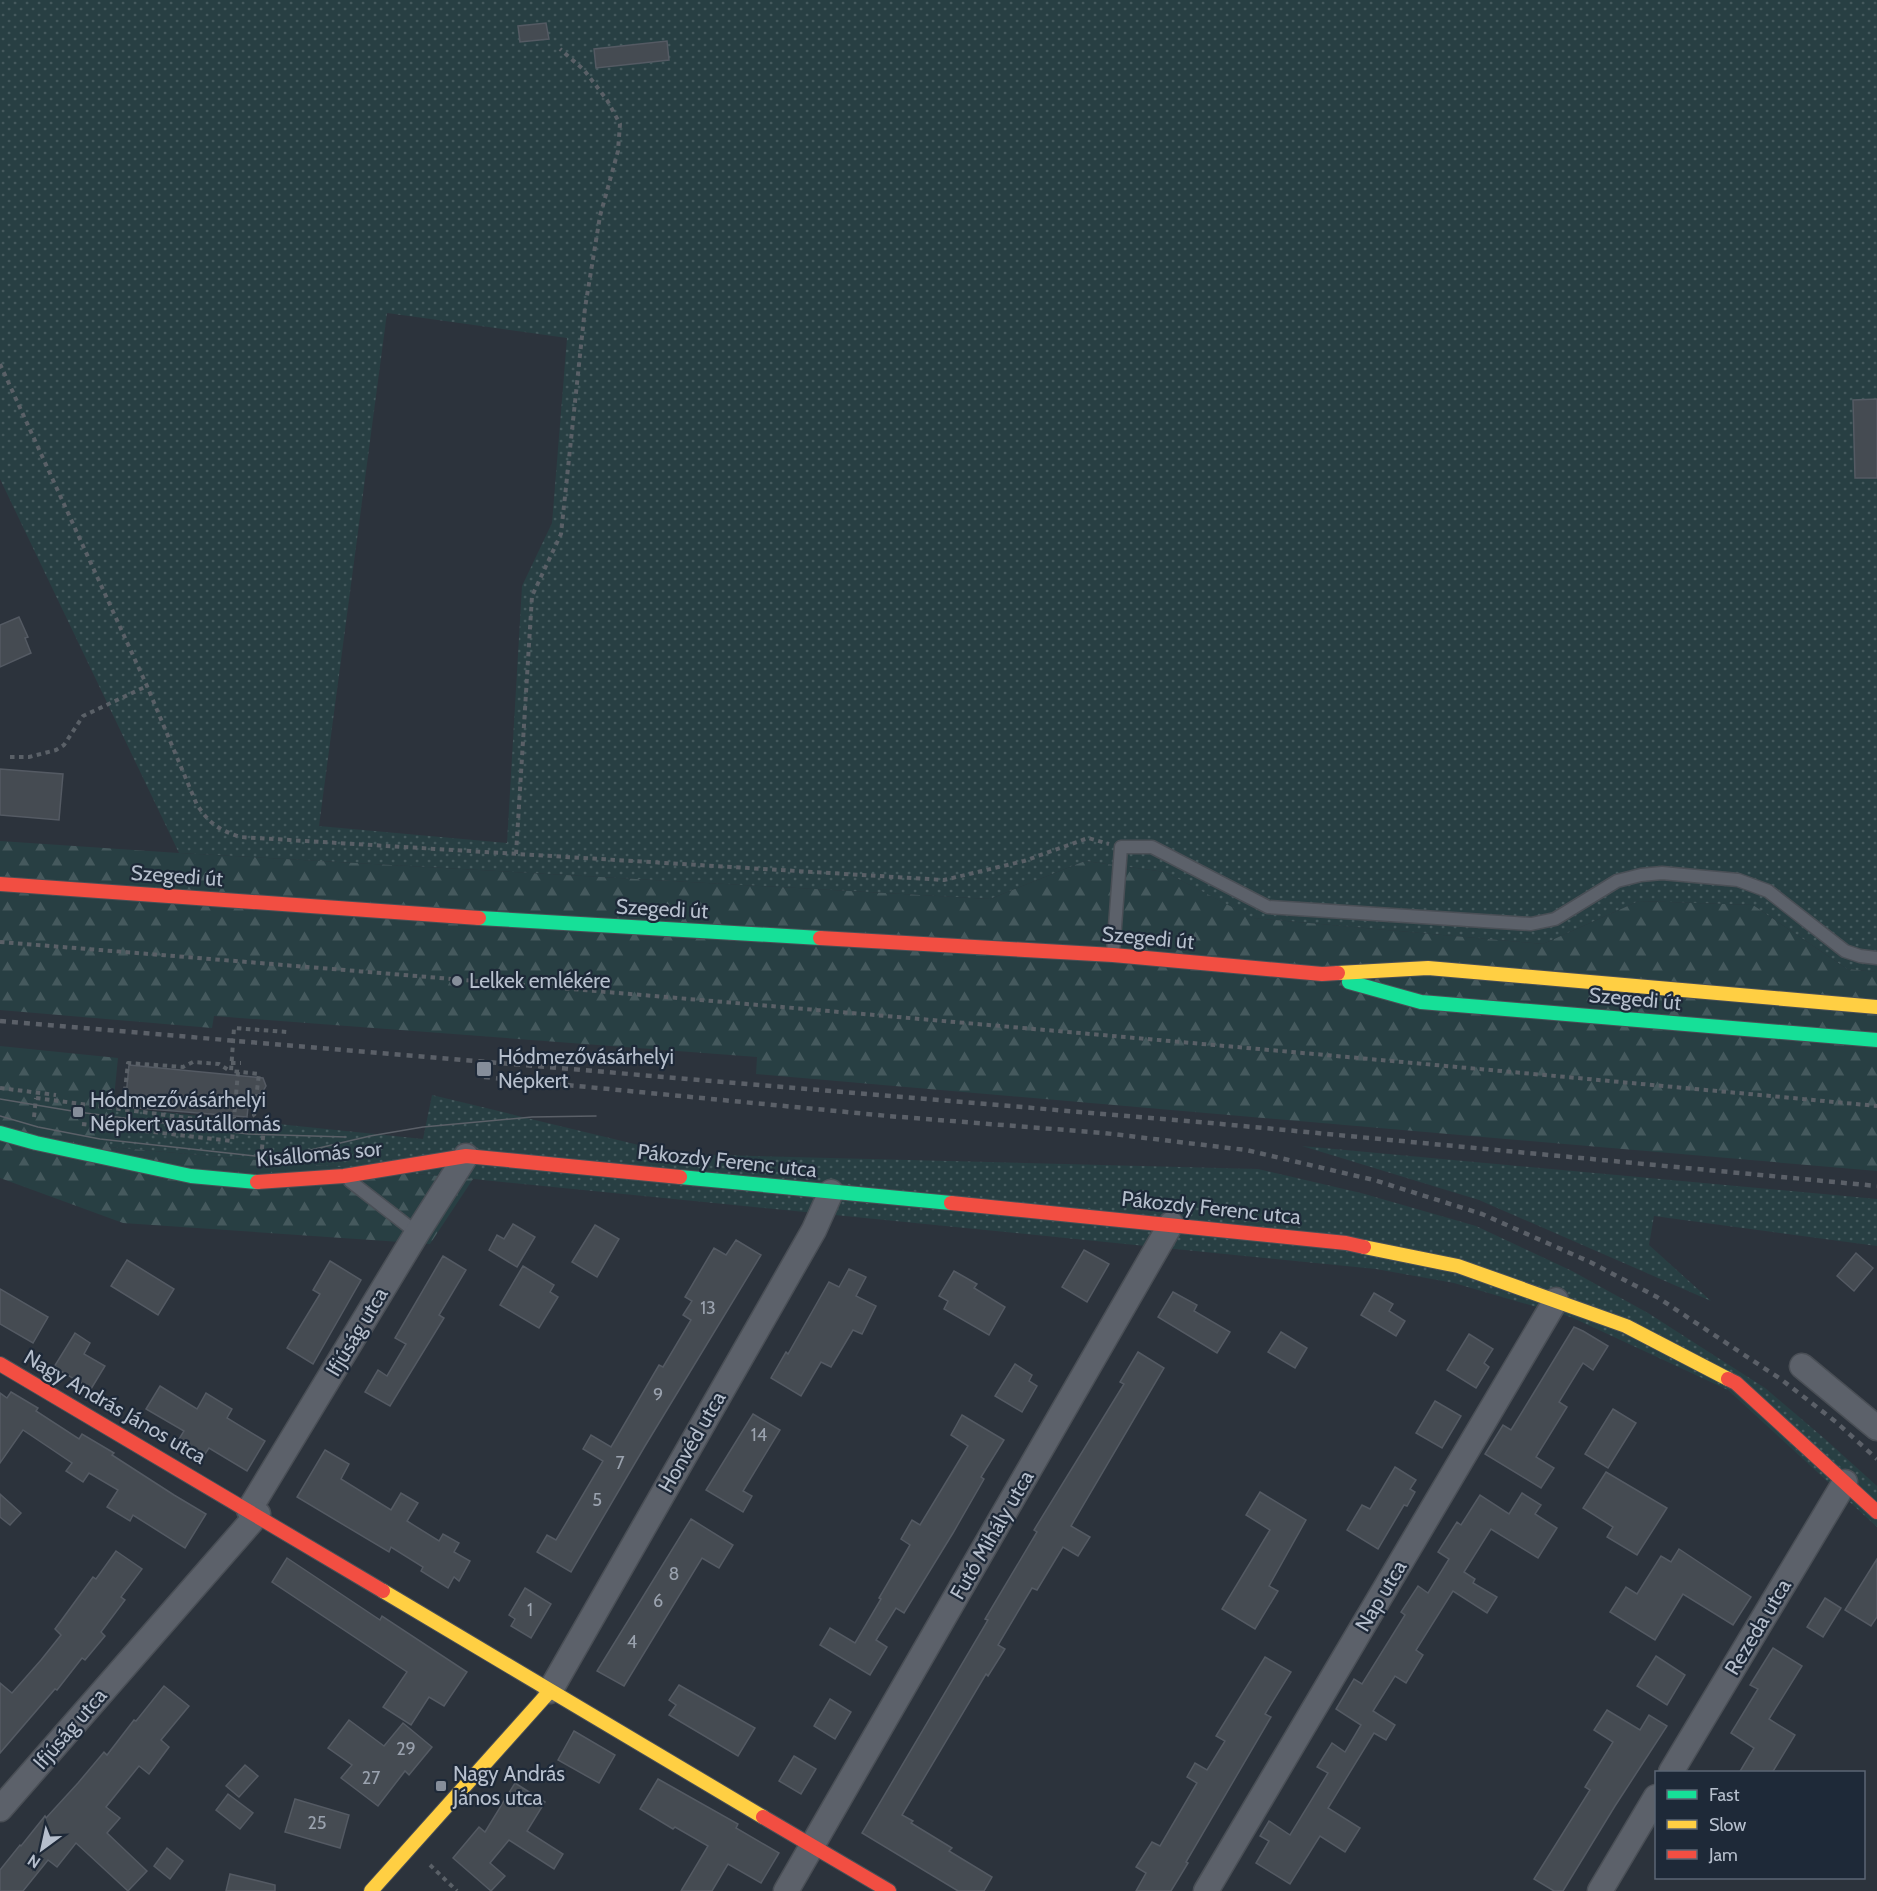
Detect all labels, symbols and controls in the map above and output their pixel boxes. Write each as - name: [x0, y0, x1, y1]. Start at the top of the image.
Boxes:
- street label: Szegedi út: [130, 860, 224, 891]
- street label: Szegedi út: [615, 894, 709, 923]
- street label: Szegedi út: [1101, 921, 1195, 954]
- place label: Lelkek emlékére: [469, 968, 611, 993]
- marker: Lelkek emlékére: [450, 974, 464, 988]
- street label: Szegedi út: [1588, 982, 1682, 1015]
- place label: Hódmezővásárhelyi Népkert: [498, 1044, 674, 1093]
- marker: Hódmezővásárhelyi Népkert: [475, 1060, 493, 1078]
- place label: Hódmezővásárhelyi Népkert vasútállomás: [90, 1087, 281, 1136]
- marker: Hódmezővásárhelyi Népkert vasútállomás: [71, 1105, 85, 1119]
- street label: Kisállomás sor: [255, 1136, 383, 1171]
- street label: Pákozdy Ferenc utca: [636, 1139, 818, 1182]
- street label: Pákozdy Ferenc utca: [1120, 1186, 1302, 1229]
- street label: Ifjúság utca: [320, 1283, 394, 1381]
- house number: 13: [700, 1297, 716, 1319]
- street label: Nagy András János utca: [20, 1344, 211, 1469]
- house number: 9: [653, 1384, 663, 1406]
- street label: Honvéd utca: [653, 1387, 731, 1497]
- house number: 14: [751, 1424, 767, 1446]
- house number: 7: [615, 1452, 625, 1474]
- street label: Futó Mihály utca: [945, 1466, 1039, 1604]
- house number: 5: [592, 1489, 602, 1511]
- street label: Nap utca: [1350, 1556, 1412, 1636]
- house number: 8: [669, 1563, 679, 1585]
- street label: Rezeda utca: [1719, 1574, 1796, 1679]
- house number: 6: [653, 1590, 663, 1612]
- house number: 1: [527, 1599, 533, 1621]
- house number: 4: [627, 1631, 637, 1653]
- street label: Ifjúság utca: [28, 1683, 112, 1775]
- house number: 29: [396, 1738, 416, 1760]
- place label: Nagy András János utca: [452, 1761, 565, 1810]
- house number: 27: [362, 1767, 380, 1789]
- legend: [1655, 1771, 1865, 1879]
- marker: Nagy András János utca: [434, 1779, 448, 1793]
- text: Fast: [1709, 1784, 1740, 1806]
- house number: 25: [307, 1812, 327, 1834]
- text: Slow: [1709, 1814, 1746, 1836]
- north arrow: [12, 1819, 72, 1879]
- text: Jam: [1708, 1844, 1738, 1866]
- text: N: [24, 1850, 44, 1872]

